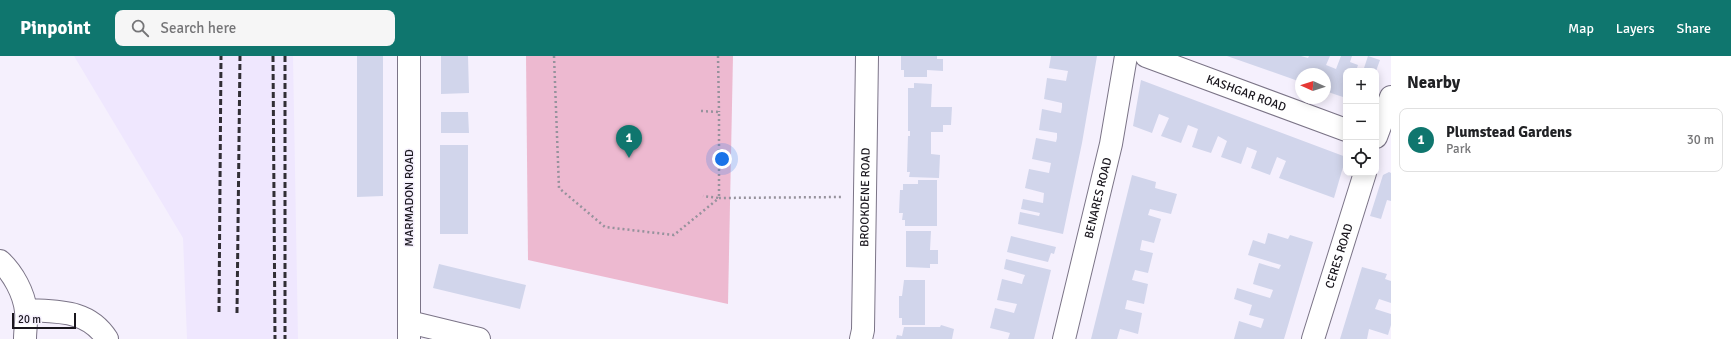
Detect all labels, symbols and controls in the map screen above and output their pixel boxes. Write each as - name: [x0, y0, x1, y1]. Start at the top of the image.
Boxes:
- search box: [115, 10, 395, 46]
- text: Pinpoint: [20, 16, 91, 40]
- icon: search: [129, 17, 151, 39]
- text: Search here: [161, 19, 236, 37]
- text: Map: [1568, 20, 1594, 37]
- text: Layers: [1616, 20, 1655, 37]
- text: Share: [1677, 20, 1711, 37]
- north arrow: [1295, 68, 1331, 104]
- map controls: [1343, 68, 1379, 176]
- button: +: [1343, 68, 1379, 104]
- street label: KASHGAR ROAD: [1204, 72, 1288, 115]
- text: Nearby: [1407, 72, 1460, 93]
- button: −: [1343, 104, 1379, 140]
- text: Plumstead Gardens: [1446, 123, 1572, 141]
- pin: 1: [616, 125, 642, 158]
- text: 1: [1417, 132, 1425, 148]
- text: 30 m: [1687, 132, 1714, 148]
- button: locate: [1343, 140, 1379, 176]
- text: Park: [1446, 141, 1471, 157]
- street label: BROOKDENE ROAD: [857, 147, 874, 247]
- street label: MARMADON ROAD: [402, 149, 417, 247]
- your location: [712, 149, 732, 169]
- street label: BENARES ROAD: [1081, 156, 1116, 240]
- street label: CERES ROAD: [1322, 222, 1357, 290]
- scale bar: [12, 311, 76, 330]
- text: 20 m: [18, 313, 41, 326]

